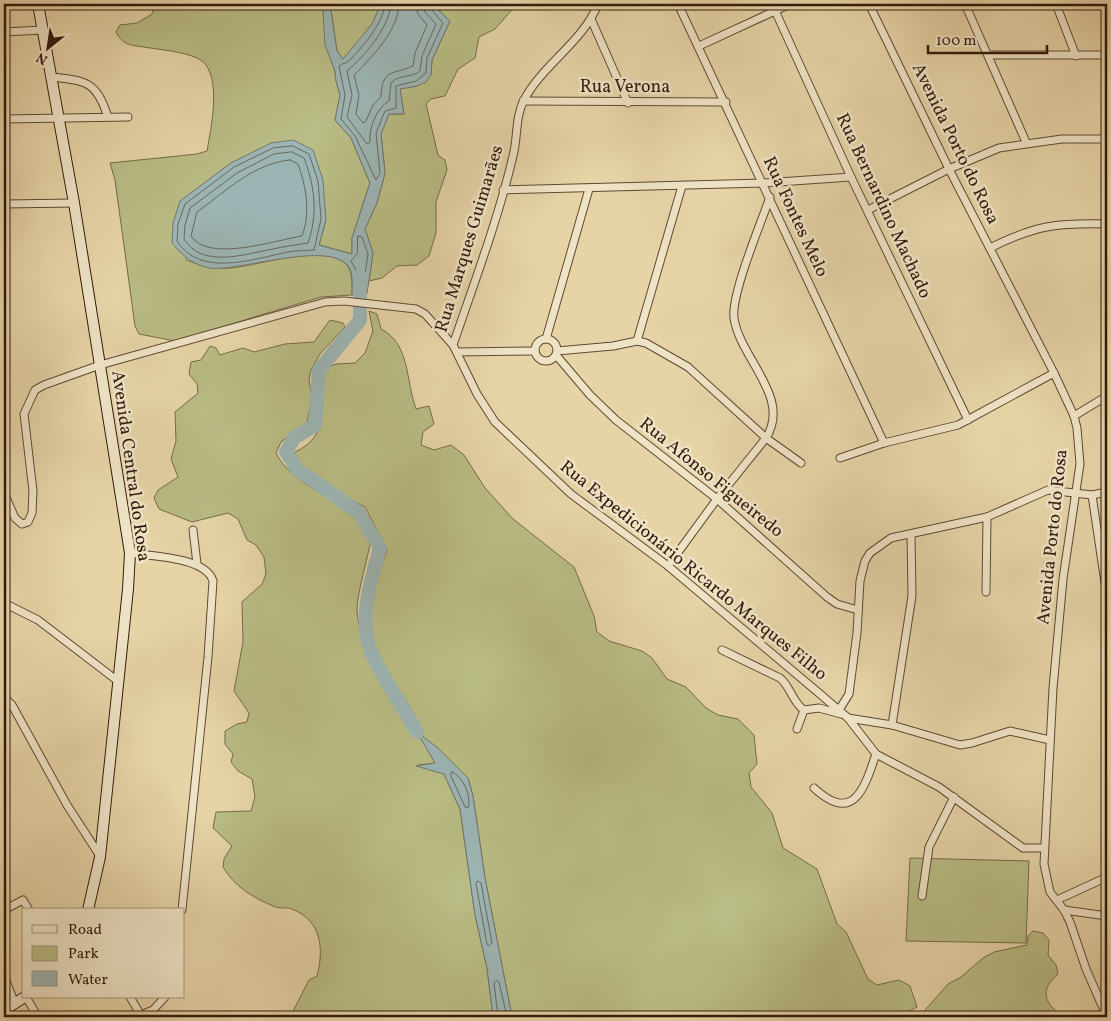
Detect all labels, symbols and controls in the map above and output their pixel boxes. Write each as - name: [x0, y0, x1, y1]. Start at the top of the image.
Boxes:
- north arrow: [22, 22, 72, 72]
- scale bar: [928, 22, 1047, 54]
- text: 100 m: [936, 31, 976, 52]
- text: N: [33, 47, 51, 69]
- street label: Avenida Porto do Rosa: [905, 59, 1005, 229]
- street label: Rua Verona: [580, 75, 670, 100]
- street label: Rua Bernardino Machado: [829, 109, 937, 303]
- street label: Rua Marques Guimarães: [430, 142, 510, 336]
- street label: Rua Fontes Melo: [756, 153, 834, 281]
- street label: Avenida Central do Rosa: [104, 369, 156, 563]
- street label: Rua Afonso Figueiredo: [634, 412, 788, 544]
- street label: Avenida Porto do Rosa: [1031, 448, 1075, 626]
- street label: Rua Expedicionário Ricardo Marques Filho: [554, 455, 832, 687]
- legend: [22, 908, 185, 998]
- text: Road: [68, 920, 102, 941]
- text: Park: [68, 944, 99, 965]
- text: Water: [68, 970, 108, 991]

